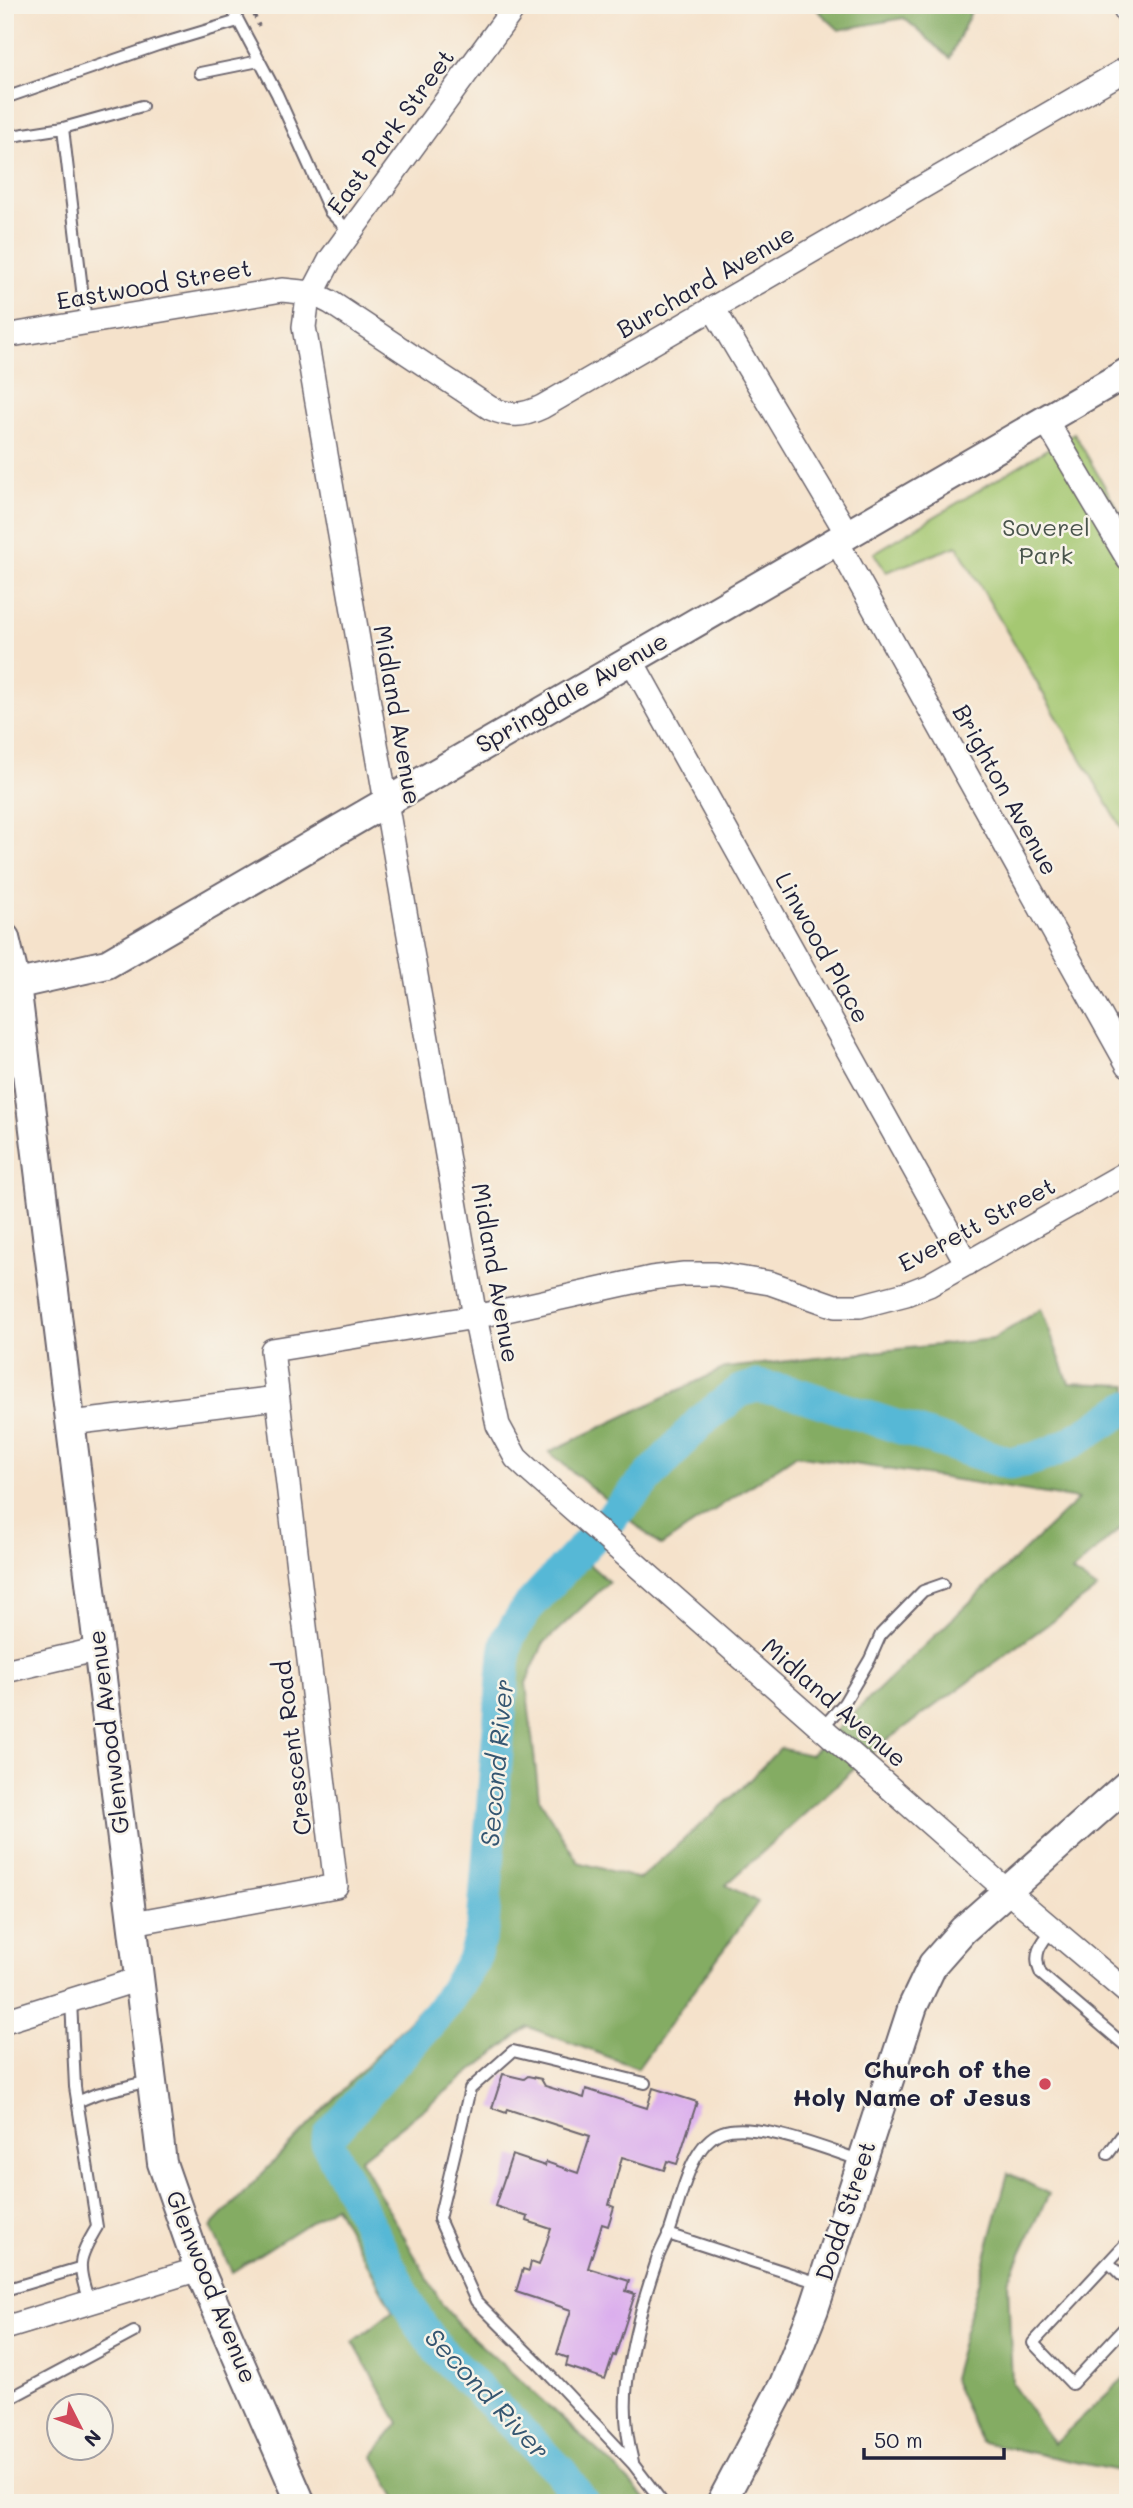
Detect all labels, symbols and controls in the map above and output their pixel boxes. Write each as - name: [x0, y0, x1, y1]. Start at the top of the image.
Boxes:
- street label: East Park Street: [319, 42, 460, 220]
- street label: Burchard Avenue: [611, 217, 800, 344]
- street label: Eastwood Street: [54, 251, 254, 316]
- park label: Soverel Park: [1002, 511, 1090, 570]
- street label: Midland Avenue: [367, 622, 430, 807]
- street label: Springdale Avenue: [470, 624, 673, 759]
- street label: Brighton Avenue: [947, 698, 1066, 880]
- street label: Linwood Place: [769, 866, 878, 1028]
- street label: Everett Street: [892, 1169, 1060, 1278]
- street label: Midland Avenue: [465, 1180, 528, 1365]
- street label: Glenwood Avenue: [80, 1629, 135, 1836]
- street label: Midland Avenue: [756, 1630, 914, 1773]
- street label: Crescent Road: [265, 1659, 318, 1837]
- water label: Second River: [472, 1678, 520, 1848]
- place label: Church of the Holy Name of Jesus: [792, 2053, 1031, 2112]
- marker: Church of the Holy Name of Jesus: [1037, 2076, 1053, 2092]
- street label: Dodd Street: [807, 2137, 882, 2284]
- street label: Glenwood Avenue: [160, 2186, 265, 2387]
- water label: Second River: [418, 2320, 558, 2466]
- north arrow: [46, 2392, 116, 2462]
- scale bar: [864, 2417, 1004, 2461]
- text: N: [79, 2425, 107, 2452]
- text: 50 m: [874, 2426, 923, 2453]

